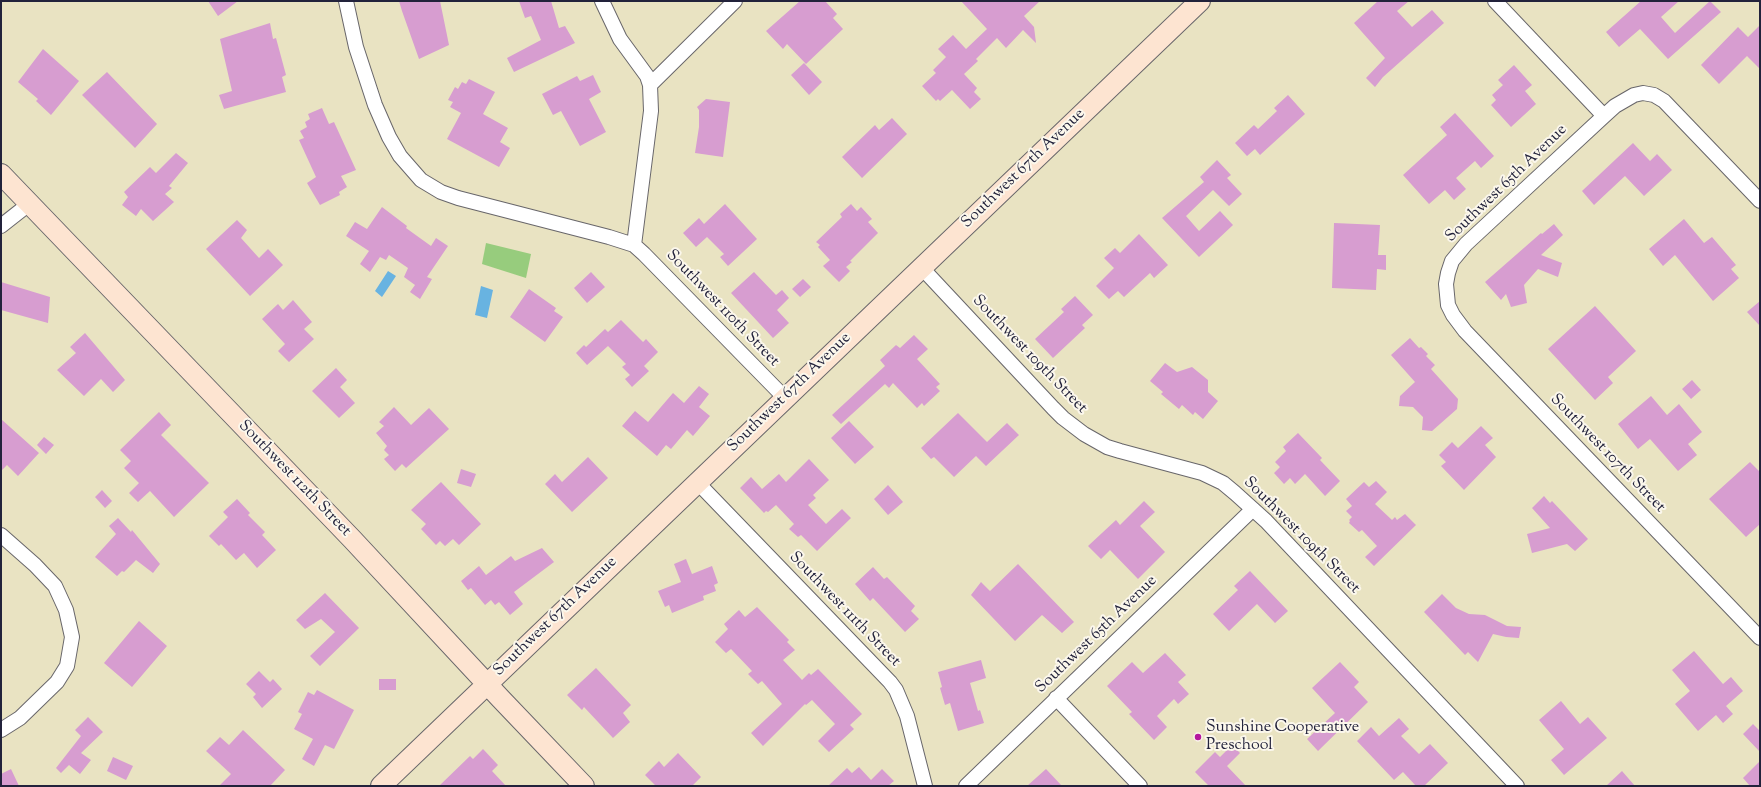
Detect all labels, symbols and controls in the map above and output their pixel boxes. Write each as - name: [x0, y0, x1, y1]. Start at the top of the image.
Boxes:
- street label: Southwest 67th Avenue: [958, 105, 1090, 233]
- street label: Southwest 65th Avenue: [1442, 121, 1572, 247]
- street label: Southwest 110th Street: [661, 247, 783, 371]
- street label: Southwest 109th Street: [967, 292, 1091, 418]
- street label: Southwest 67th Avenue: [724, 329, 856, 457]
- street label: Southwest 107th Street: [1545, 391, 1669, 517]
- street label: Southwest 112th Street: [234, 417, 354, 541]
- street label: Southwest 109th Street: [1239, 474, 1363, 598]
- street label: Southwest 111th Street: [784, 549, 904, 671]
- street label: Southwest 67th Avenue: [490, 553, 622, 681]
- street label: Southwest 65th Avenue: [1032, 572, 1162, 698]
- place label: Sunshine Cooperative Preschool: [1206, 718, 1359, 756]
- marker: Sunshine Cooperative Preschool: [1193, 732, 1203, 742]

